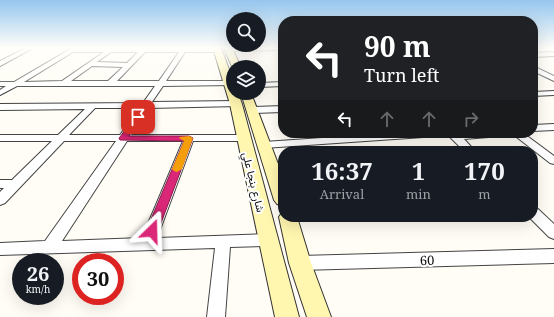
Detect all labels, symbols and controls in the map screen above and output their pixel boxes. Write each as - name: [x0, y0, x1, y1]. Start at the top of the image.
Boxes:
- map controls: [226, 12, 266, 100]
- button: search: [226, 12, 266, 52]
- text: 90 m: [364, 27, 431, 65]
- icon: left: [298, 32, 350, 84]
- button: layers: [226, 60, 266, 100]
- text: Turn left: [364, 63, 439, 87]
- pin: [121, 100, 155, 134]
- icon: arrive: [127, 106, 149, 128]
- icon: left: [334, 108, 356, 130]
- icon: ahead: [376, 108, 398, 130]
- icon: ahead: [418, 108, 440, 130]
- icon: right: [460, 108, 482, 130]
- street label: شارع بنجا علي: [236, 150, 269, 215]
- text: 16:37: [311, 154, 373, 187]
- text: 1: [412, 154, 425, 187]
- text: 170: [464, 154, 505, 187]
- text: Arrival: [320, 185, 364, 203]
- text: min: [406, 185, 431, 203]
- text: m: [478, 185, 491, 203]
- position arrow: [131, 210, 173, 252]
- street label: 60: [419, 251, 435, 269]
- speed limit sign: 30: [72, 253, 124, 305]
- text: 26: [27, 260, 49, 287]
- text: km/h: [26, 282, 50, 296]

